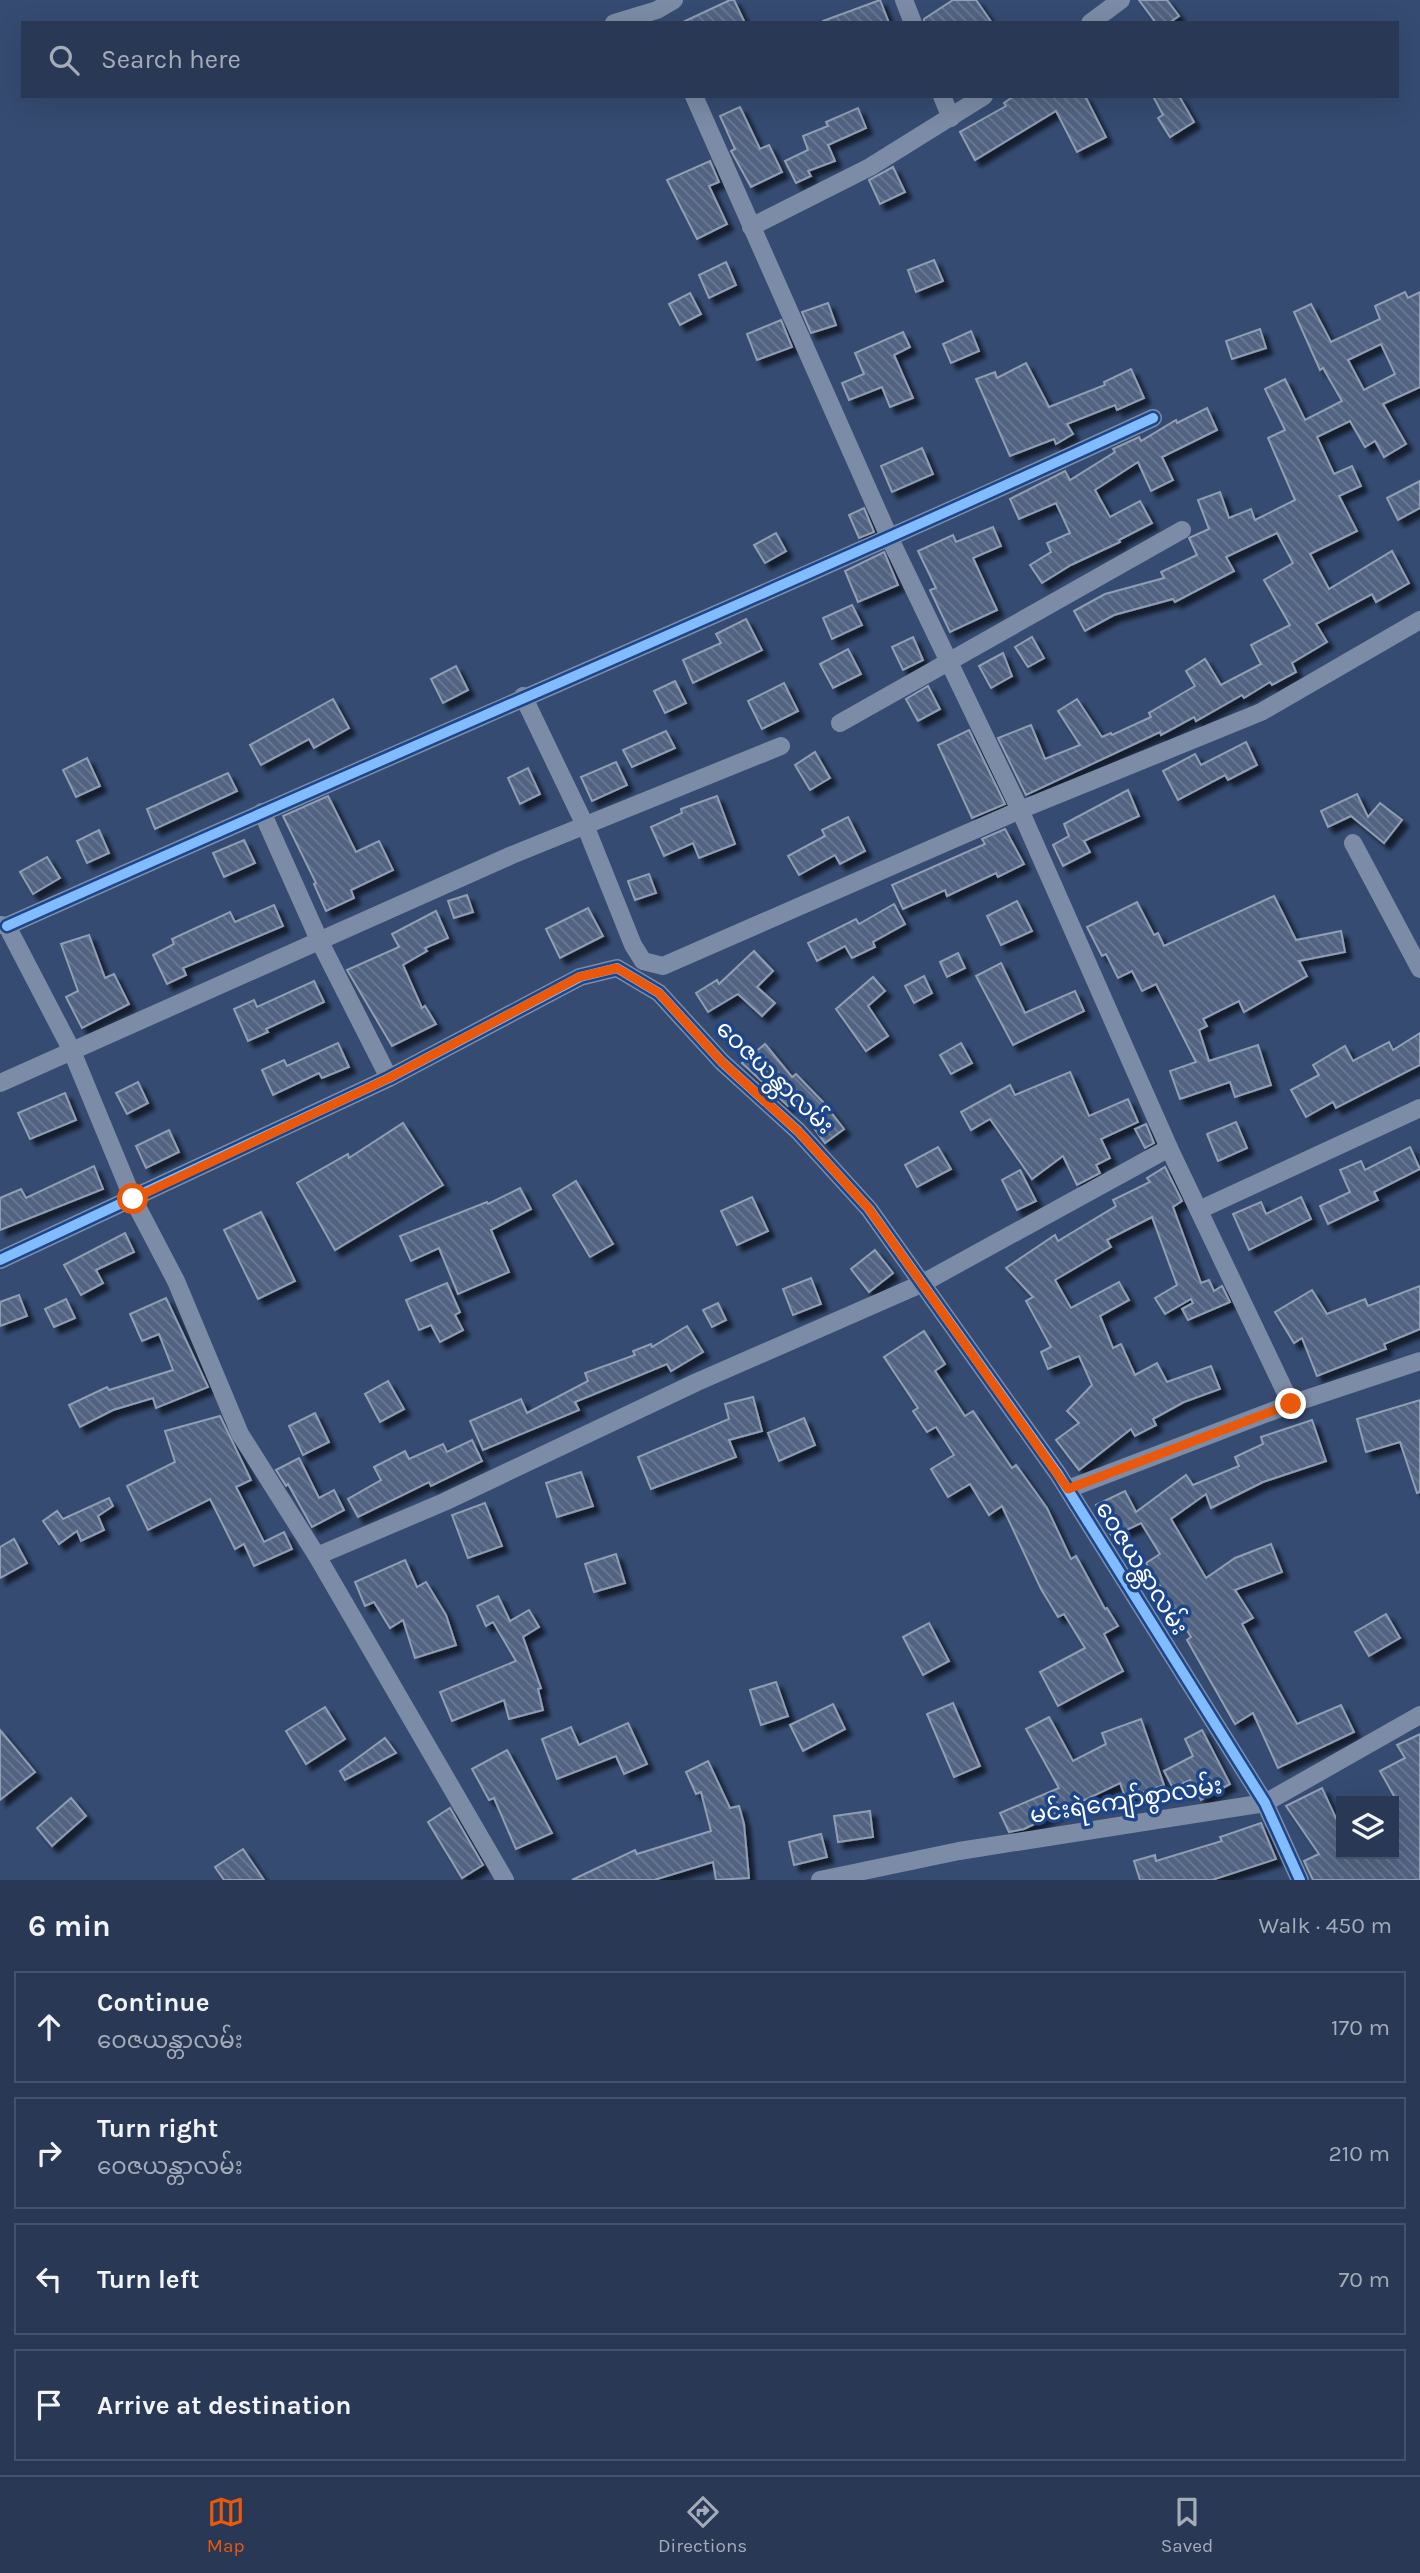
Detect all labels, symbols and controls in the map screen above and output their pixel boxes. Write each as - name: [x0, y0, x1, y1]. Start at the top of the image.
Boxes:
- search box: [21, 21, 1399, 98]
- icon: search: [45, 41, 83, 79]
- text: Search here: [101, 44, 241, 75]
- street label: ဝေဇယန္တာလမ်း: [707, 1013, 841, 1143]
- route start: [117, 1183, 148, 1214]
- route end: [1275, 1388, 1306, 1419]
- street label: ဝေဇယန္တာလမ်း: [1086, 1495, 1196, 1643]
- street label: မင်းရဲကျော်စွာလမ်း: [1028, 1769, 1225, 1834]
- map controls: [1336, 1796, 1399, 1859]
- button: layers: [1336, 1796, 1399, 1859]
- text: 6 min: [28, 1908, 111, 1944]
- text: Walk · 450 m: [1259, 1912, 1392, 1939]
- text: Continue: [97, 1987, 209, 2018]
- icon: ahead: [30, 2008, 68, 2046]
- text: 170 m: [1331, 2014, 1390, 2041]
- text: ဝေဇယန္တာလမ်း: [97, 2027, 243, 2054]
- text: Turn right: [97, 2113, 218, 2144]
- icon: right: [30, 2134, 68, 2172]
- text: 210 m: [1328, 2140, 1390, 2167]
- text: ဝေဇယန္တာလမ်း: [97, 2153, 243, 2180]
- icon: left: [30, 2260, 68, 2298]
- text: Turn left: [97, 2264, 199, 2295]
- text: 70 m: [1339, 2266, 1390, 2293]
- icon: arrive: [30, 2386, 68, 2424]
- text: Arrive at destination: [97, 2390, 351, 2421]
- tab: Map: [207, 2493, 245, 2557]
- tab: Directions: [658, 2493, 747, 2557]
- tab: Saved: [1161, 2493, 1213, 2557]

